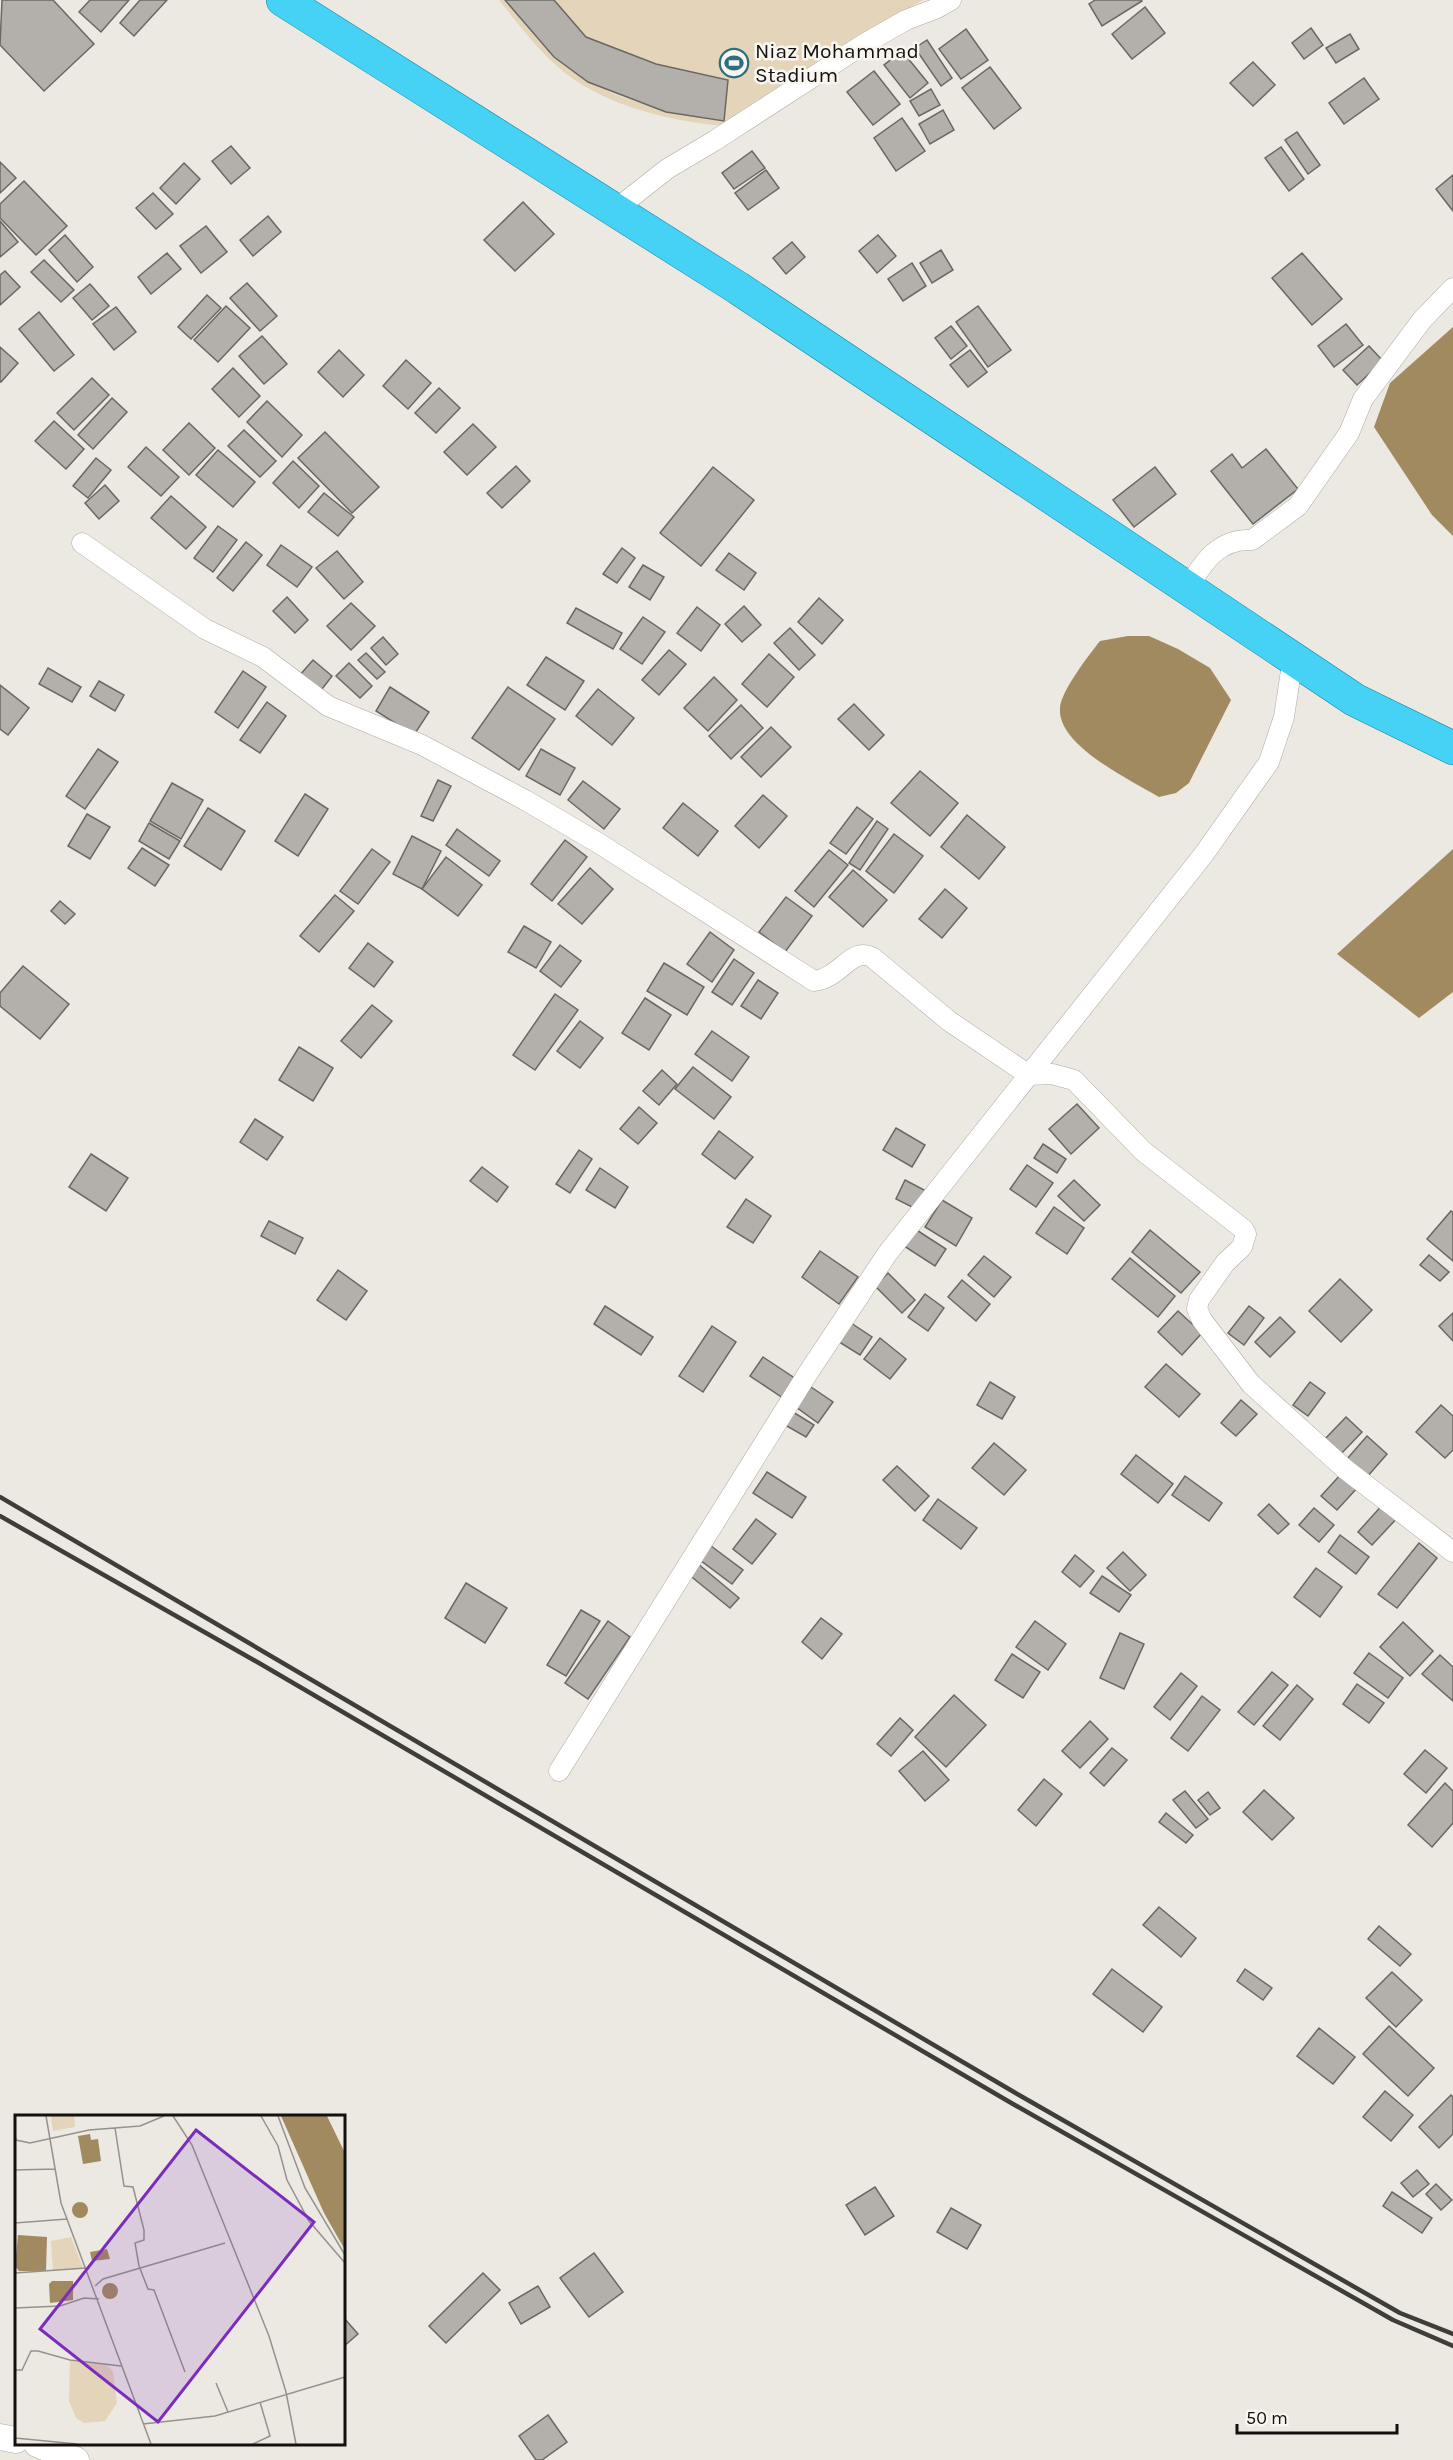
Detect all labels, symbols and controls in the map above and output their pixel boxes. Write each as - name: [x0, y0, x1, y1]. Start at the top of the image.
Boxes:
- place label: Niaz Mohammad Stadium: [755, 39, 919, 87]
- sports icon: Niaz Mohammad Stadium: [718, 47, 750, 79]
- inset map: [15, 2115, 345, 2445]
- scale bar: [1237, 2397, 1398, 2435]
- text: 50 m: [1246, 2407, 1288, 2429]

